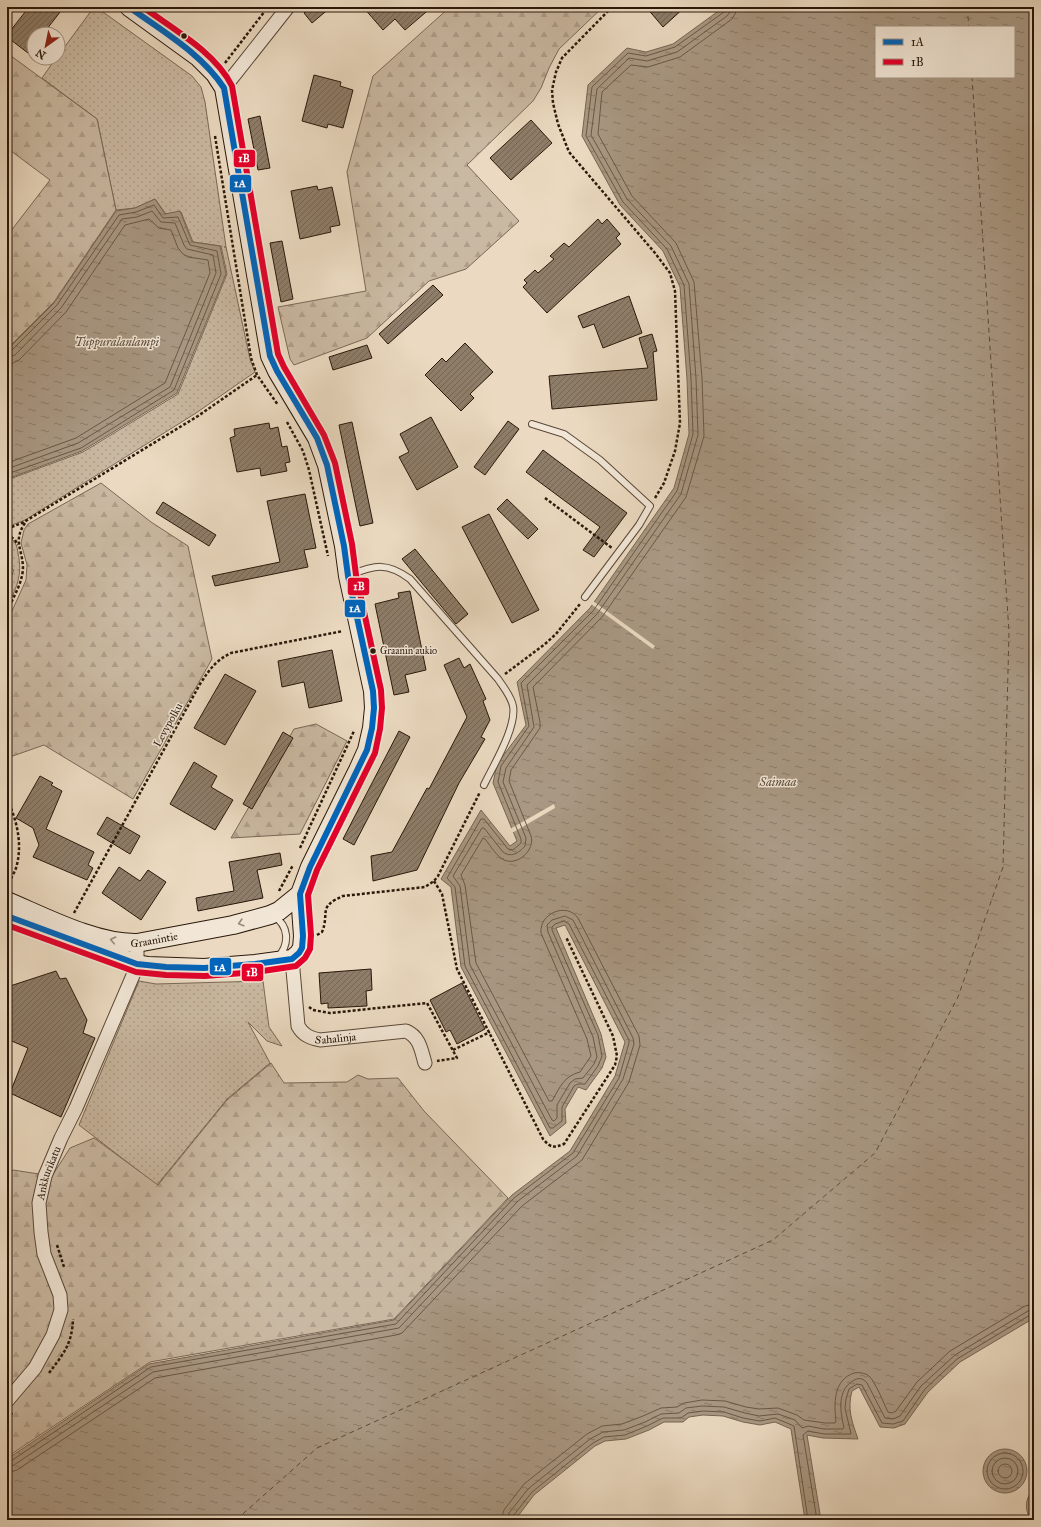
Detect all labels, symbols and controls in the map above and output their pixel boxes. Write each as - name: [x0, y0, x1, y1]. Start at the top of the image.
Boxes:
- north arrow: [26, 26, 66, 66]
- legend: [875, 26, 1015, 78]
- unlabelled marker: [179, 31, 189, 41]
- text: 1A: [911, 35, 924, 49]
- text: N: [33, 46, 48, 62]
- text: 1B: [911, 55, 924, 69]
- line badge: 1B: [233, 149, 256, 168]
- text: 1B: [238, 152, 250, 165]
- line badge: 1A: [229, 174, 252, 193]
- text: 1A: [234, 177, 246, 190]
- water label: Tuppuralanlampi: [75, 335, 160, 350]
- line badge: 1B: [347, 577, 370, 596]
- text: 1B: [353, 580, 365, 593]
- line badge: 1A: [344, 599, 366, 618]
- text: 1A: [349, 602, 361, 615]
- place label: Graanin aukio: [380, 645, 437, 657]
- marker: Graanin aukio: [368, 646, 378, 656]
- street label: Levypolku: [151, 701, 185, 749]
- water label: Saimaa: [759, 775, 797, 789]
- one-way arrow: [238, 918, 245, 927]
- street label: Graanintie: [131, 929, 179, 950]
- one-way arrow: [110, 937, 116, 945]
- line badge: 1A: [209, 957, 232, 976]
- text: 1A: [214, 961, 226, 974]
- line badge: 1B: [241, 963, 264, 982]
- text: 1B: [246, 966, 258, 979]
- street label: Sahalinja: [314, 1030, 357, 1047]
- street label: Ankkurikatu: [33, 1144, 63, 1202]

